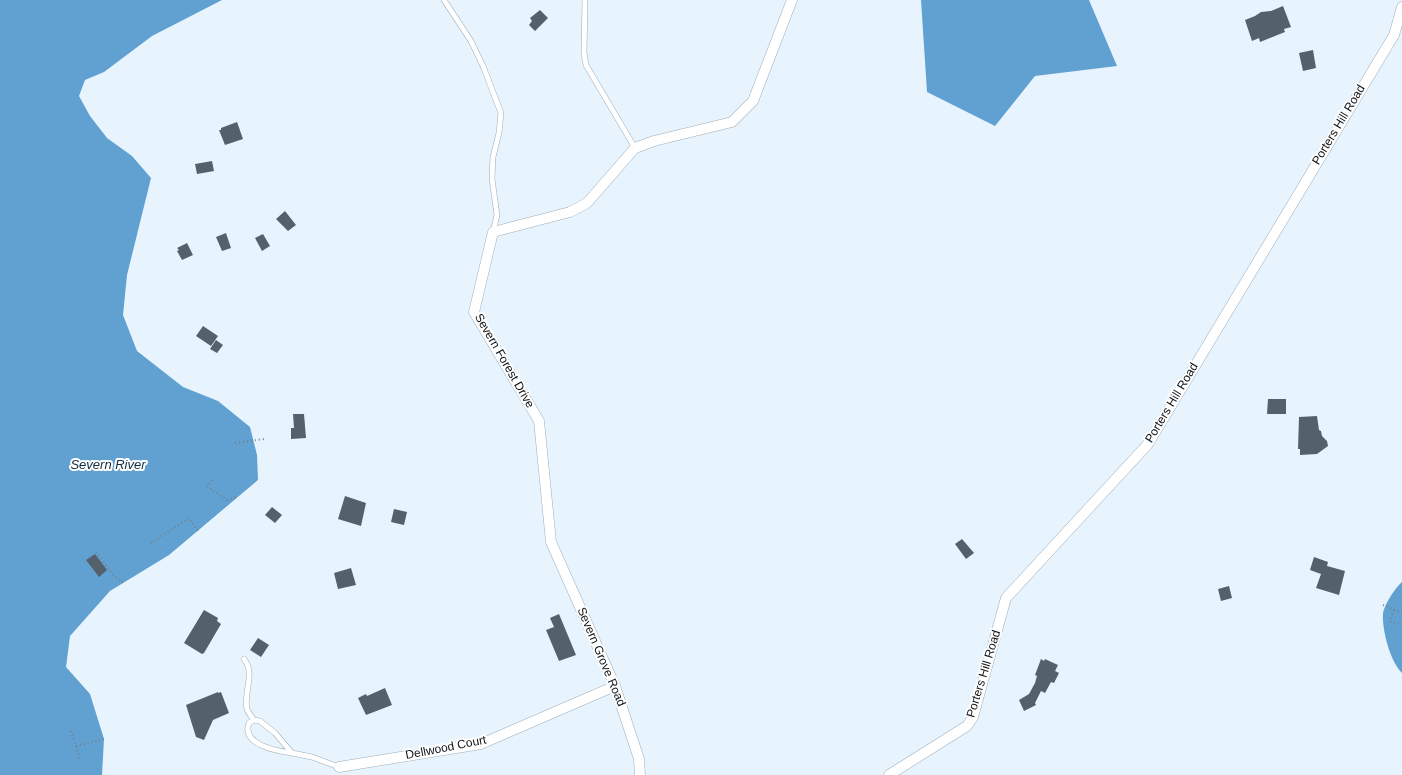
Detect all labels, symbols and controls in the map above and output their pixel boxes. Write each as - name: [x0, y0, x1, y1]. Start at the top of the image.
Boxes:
- street label: Porters Hill Road: [1309, 82, 1369, 168]
- street label: Severn Forest Drive: [471, 311, 537, 411]
- street label: Porters Hill Road: [1142, 360, 1202, 446]
- water label: Severn River: [70, 457, 146, 473]
- street label: Severn Grove Road: [574, 605, 628, 709]
- street label: Porters Hill Road: [964, 629, 1004, 719]
- street label: Dellwood Court: [404, 733, 488, 763]

